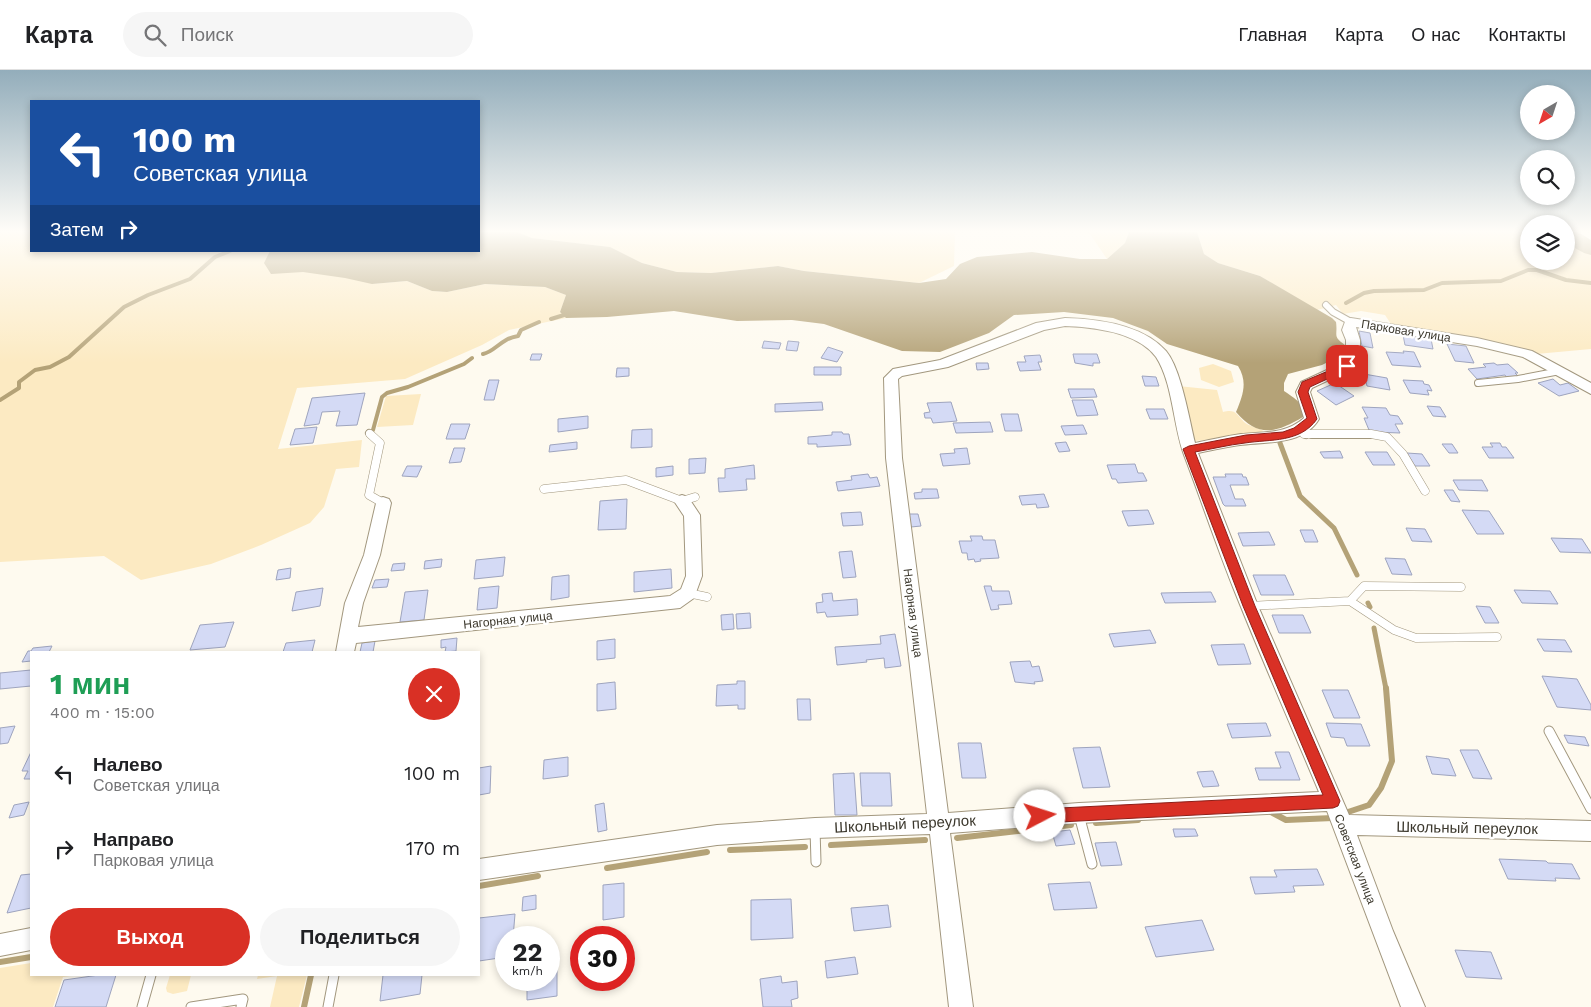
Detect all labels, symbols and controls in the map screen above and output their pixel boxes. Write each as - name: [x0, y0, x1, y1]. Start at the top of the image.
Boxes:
- search box: [123, 12, 473, 57]
- text: Карта: [25, 21, 93, 49]
- icon: search: [141, 21, 169, 49]
- text: Поиск: [181, 23, 233, 46]
- text: Главная: [1238, 24, 1307, 45]
- text: Карта: [1335, 24, 1383, 45]
- text: О нас: [1411, 24, 1460, 45]
- text: Контакты: [1488, 24, 1566, 45]
- north arrow: [1520, 85, 1575, 140]
- map controls: [1520, 85, 1575, 270]
- text: 100 m: [133, 119, 236, 161]
- icon: left: [50, 120, 115, 185]
- button: search: [1520, 150, 1575, 205]
- text: Советская улица: [133, 161, 307, 186]
- icon: right: [114, 215, 142, 243]
- button: layers: [1520, 215, 1575, 270]
- text: Затем: [50, 218, 104, 241]
- street label: Парковая улица: [1360, 317, 1452, 345]
- pin: [1326, 345, 1368, 387]
- icon: arrive: [1333, 352, 1361, 380]
- street label: Нагорная улица: [901, 568, 925, 659]
- street label: Нагорная улица: [463, 608, 554, 632]
- text: 1 мин: [50, 666, 130, 701]
- button: close: [408, 668, 460, 720]
- text: 400 m · 15:00: [50, 703, 155, 722]
- text: Налево: [93, 753, 163, 776]
- icon: left: [50, 760, 78, 788]
- text: 100 m: [404, 762, 460, 785]
- text: Советская улица: [93, 776, 220, 795]
- position arrow: [1013, 789, 1065, 841]
- street label: Школьный переулок: [834, 811, 977, 837]
- street label: Советская улица: [1331, 812, 1379, 906]
- street label: Школьный переулок: [1396, 818, 1538, 838]
- text: Направо: [93, 828, 174, 851]
- icon: right: [50, 835, 78, 863]
- text: 170 m: [406, 837, 460, 860]
- text: Парковая улица: [93, 851, 214, 870]
- button: Выход: [50, 908, 250, 966]
- button: Поделиться: [260, 908, 460, 966]
- speed limit sign: 30: [570, 926, 635, 991]
- text: 22: [513, 938, 542, 967]
- text: km/h: [512, 964, 543, 978]

